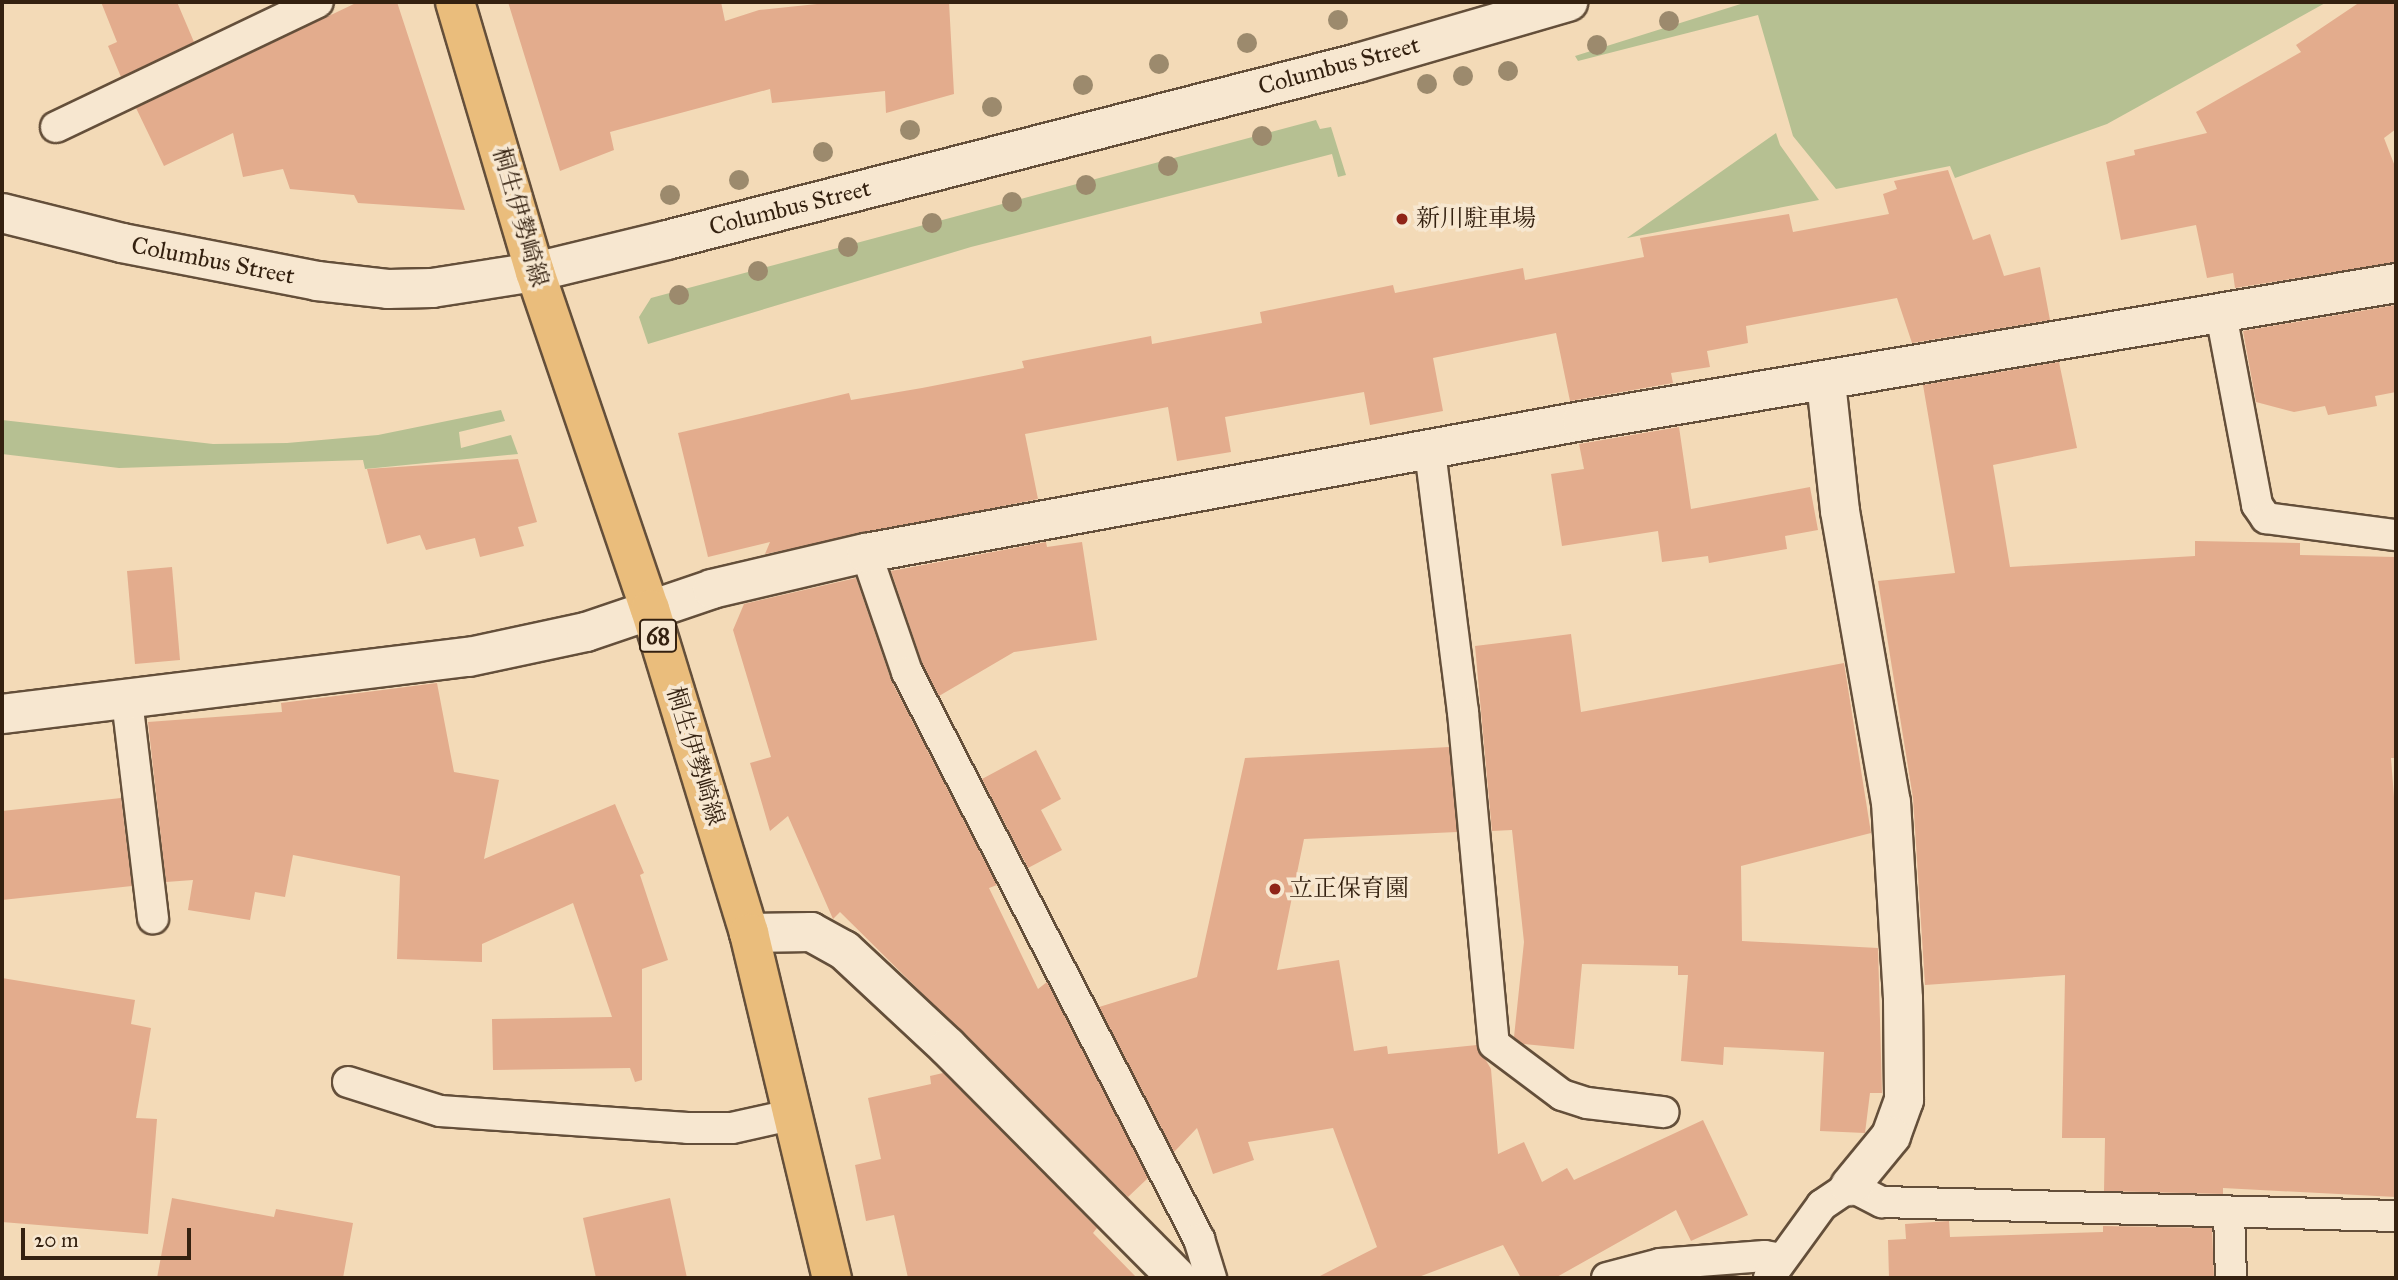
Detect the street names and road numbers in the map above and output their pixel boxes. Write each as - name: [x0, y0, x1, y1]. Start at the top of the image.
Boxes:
- street label: Columbus Street: [1255, 31, 1423, 101]
- street label: 桐生伊勢崎線: [486, 144, 554, 290]
- street label: Columbus Street: [706, 174, 874, 242]
- street label: Columbus Street: [129, 231, 297, 291]
- road number: 68: [639, 616, 677, 656]
- street label: 桐生伊勢崎線: [660, 683, 730, 829]

